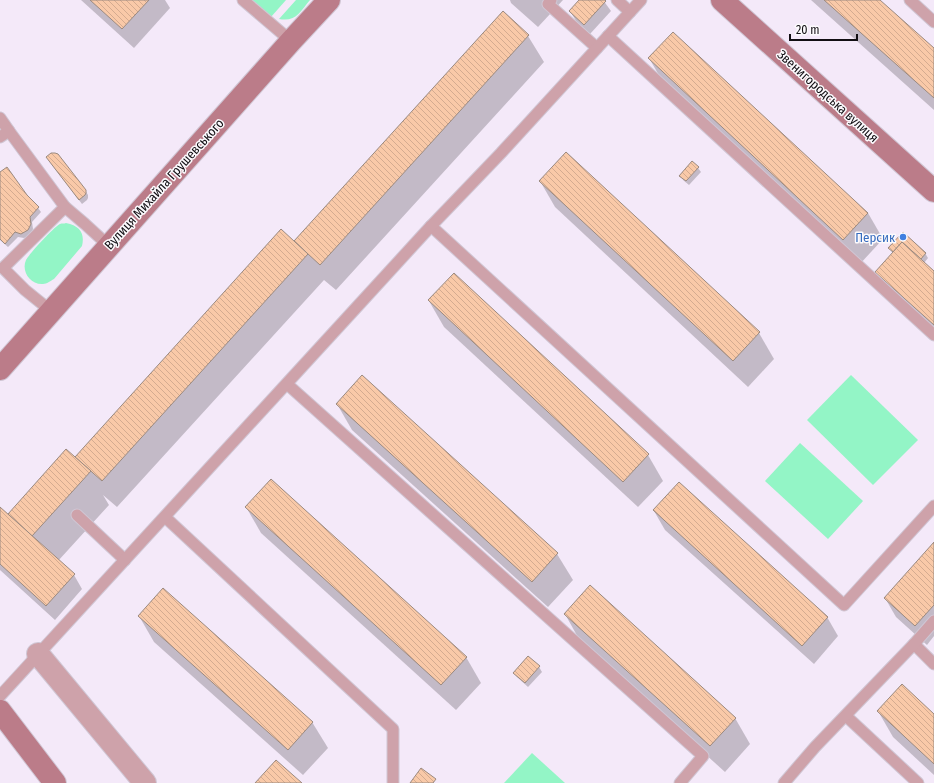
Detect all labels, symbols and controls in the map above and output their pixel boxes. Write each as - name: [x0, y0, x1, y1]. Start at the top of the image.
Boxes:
- scale bar: [790, 16, 857, 42]
- text: 20 m: [796, 23, 820, 37]
- street label: Звенигородська вулиця: [774, 47, 882, 145]
- street label: Вулиця Михайла Грушевського: [101, 115, 227, 252]
- place label: Персик: [855, 230, 895, 245]
- marker: Персик: [898, 232, 908, 242]

